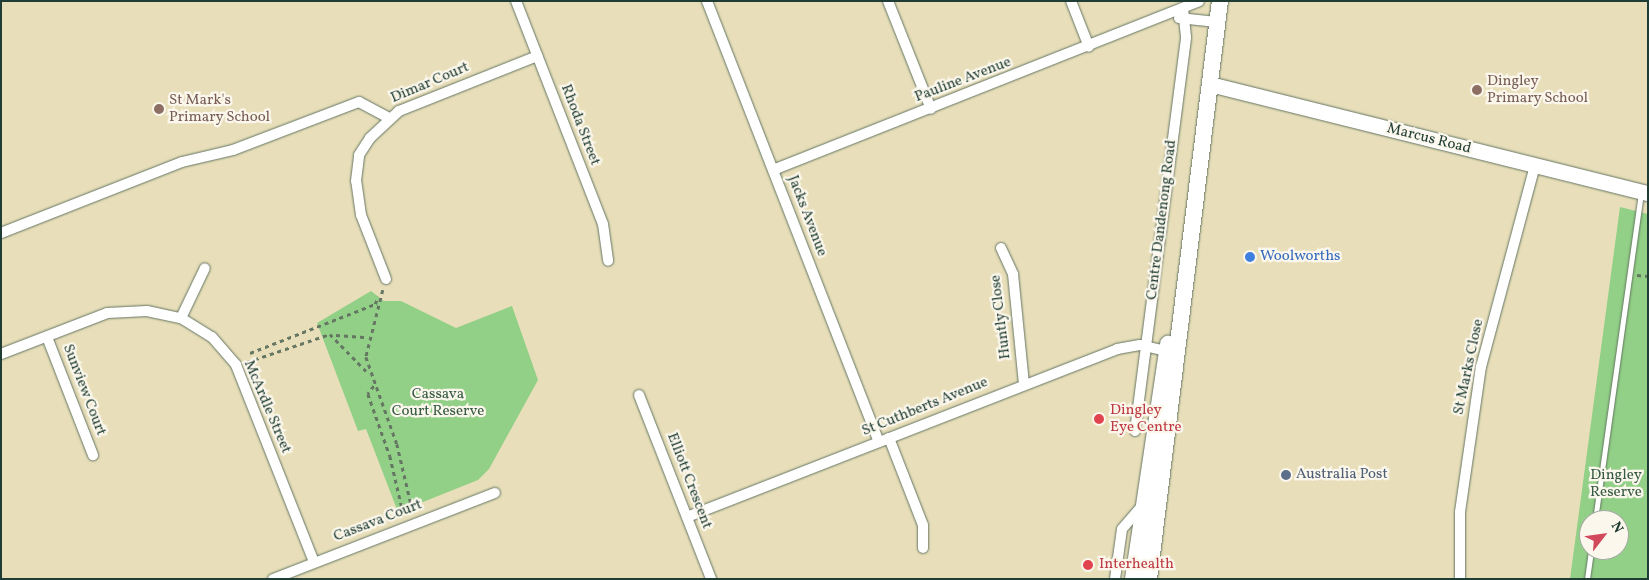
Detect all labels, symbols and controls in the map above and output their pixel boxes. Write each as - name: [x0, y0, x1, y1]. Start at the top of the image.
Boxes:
- street label: Pauline Avenue: [912, 53, 1014, 107]
- street label: Dimar Court: [388, 58, 472, 108]
- place label: Dingley Primary School: [1487, 72, 1589, 107]
- street label: Rhoda Street: [556, 82, 604, 168]
- marker: Dingley Primary School: [1471, 84, 1483, 96]
- place label: St Mark's Primary School: [169, 91, 271, 126]
- marker: St Mark's Primary School: [153, 103, 165, 115]
- street label: Marcus Road: [1385, 120, 1473, 158]
- street label: Centre Dandenong Road: [1143, 139, 1181, 301]
- street label: Jacks Avenue: [783, 173, 831, 259]
- place label: Woolworths: [1260, 248, 1340, 266]
- marker: Woolworths: [1244, 251, 1256, 263]
- street label: Huntly Close: [987, 274, 1015, 360]
- street label: St Marks Close: [1450, 317, 1488, 417]
- street label: Sunview Court: [58, 342, 110, 438]
- street label: McArdle Street: [239, 358, 295, 456]
- street label: St Cuthberts Avenue: [859, 373, 991, 441]
- park label: Cassava Court Reserve: [392, 385, 484, 420]
- place label: Dingley Eye Centre: [1110, 401, 1182, 436]
- marker: Dingley Eye Centre: [1092, 412, 1106, 426]
- street label: Elliott Crescent: [662, 430, 716, 532]
- place label: Australia Post: [1296, 466, 1388, 484]
- park label: Dingley Reserve: [1590, 466, 1642, 501]
- marker: Australia Post: [1280, 469, 1292, 481]
- street label: Cassava Court: [331, 496, 425, 546]
- north arrow: [1579, 510, 1629, 560]
- text: N: [1606, 519, 1627, 537]
- place label: Interhealth: [1099, 556, 1174, 574]
- marker: Interhealth: [1081, 558, 1095, 572]

